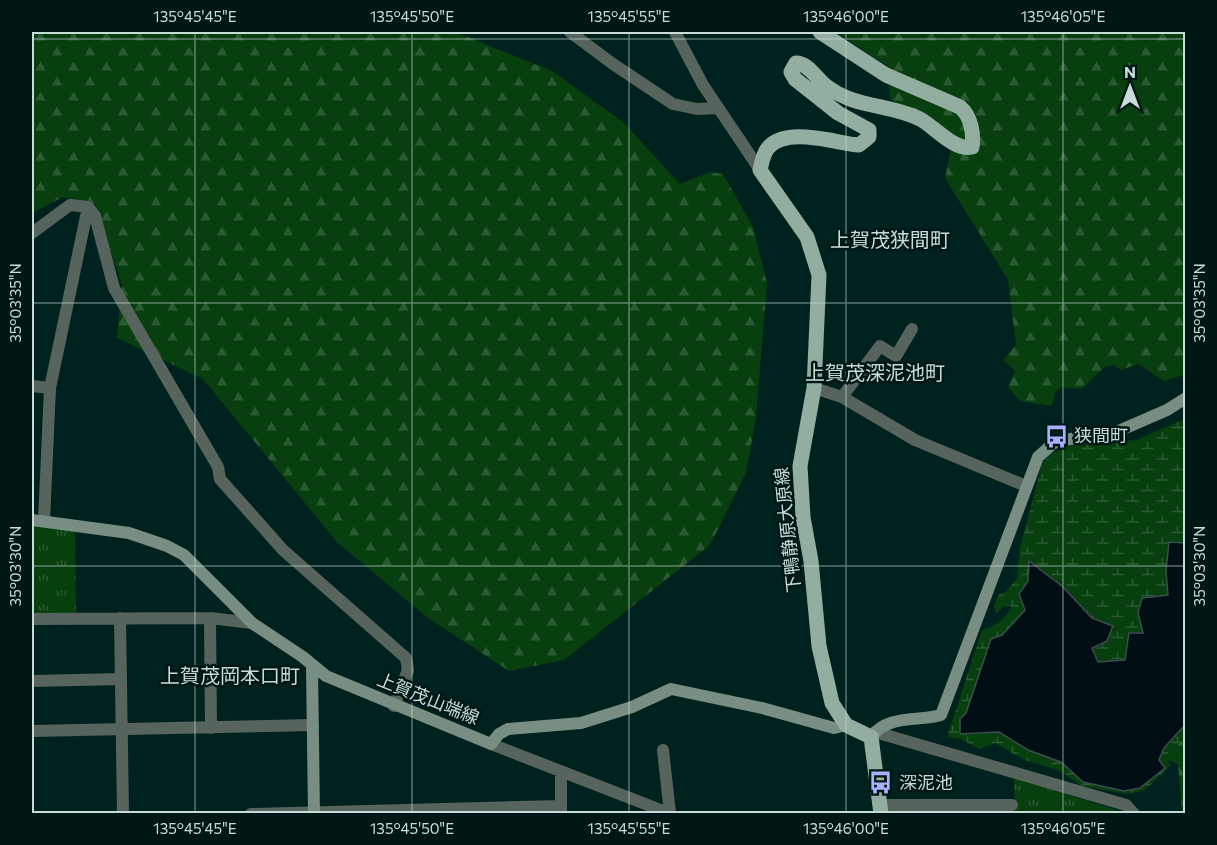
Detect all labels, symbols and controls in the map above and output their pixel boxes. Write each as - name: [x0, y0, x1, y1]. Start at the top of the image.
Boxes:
- text: 135°45'45"E: [153, 7, 237, 25]
- text: 135°45'50"E: [370, 7, 454, 25]
- text: 135°45'55"E: [587, 7, 671, 25]
- text: 135°46'00"E: [803, 7, 889, 25]
- text: 135°46'05"E: [1021, 7, 1105, 25]
- north arrow: [1100, 57, 1160, 117]
- text: N: [1124, 62, 1136, 81]
- district label: 上賀茂狭間町: [830, 227, 950, 251]
- text: 35°03'35"N: [6, 263, 24, 343]
- text: 35°03'35"N: [1190, 263, 1208, 343]
- district label: 上賀茂深泥池町: [805, 360, 945, 384]
- bus stop icon: 狭間町: [1043, 423, 1069, 449]
- place label: 狭間町: [1074, 424, 1128, 446]
- street label: 下鴨静原大原線: [769, 466, 805, 594]
- text: 35°03'30"N: [6, 526, 24, 606]
- text: 35°03'30"N: [1190, 526, 1208, 606]
- district label: 上賀茂岡本口町: [160, 663, 300, 687]
- street label: 上賀茂山端線: [374, 668, 483, 729]
- bus stop icon: 深泥池: [868, 770, 894, 796]
- place label: 深泥池: [899, 771, 953, 793]
- text: 135°45'45"E: [153, 819, 237, 837]
- text: 135°45'50"E: [370, 819, 454, 837]
- text: 135°45'55"E: [587, 819, 671, 837]
- text: 135°46'00"E: [803, 819, 889, 837]
- text: 135°46'05"E: [1021, 819, 1105, 837]

